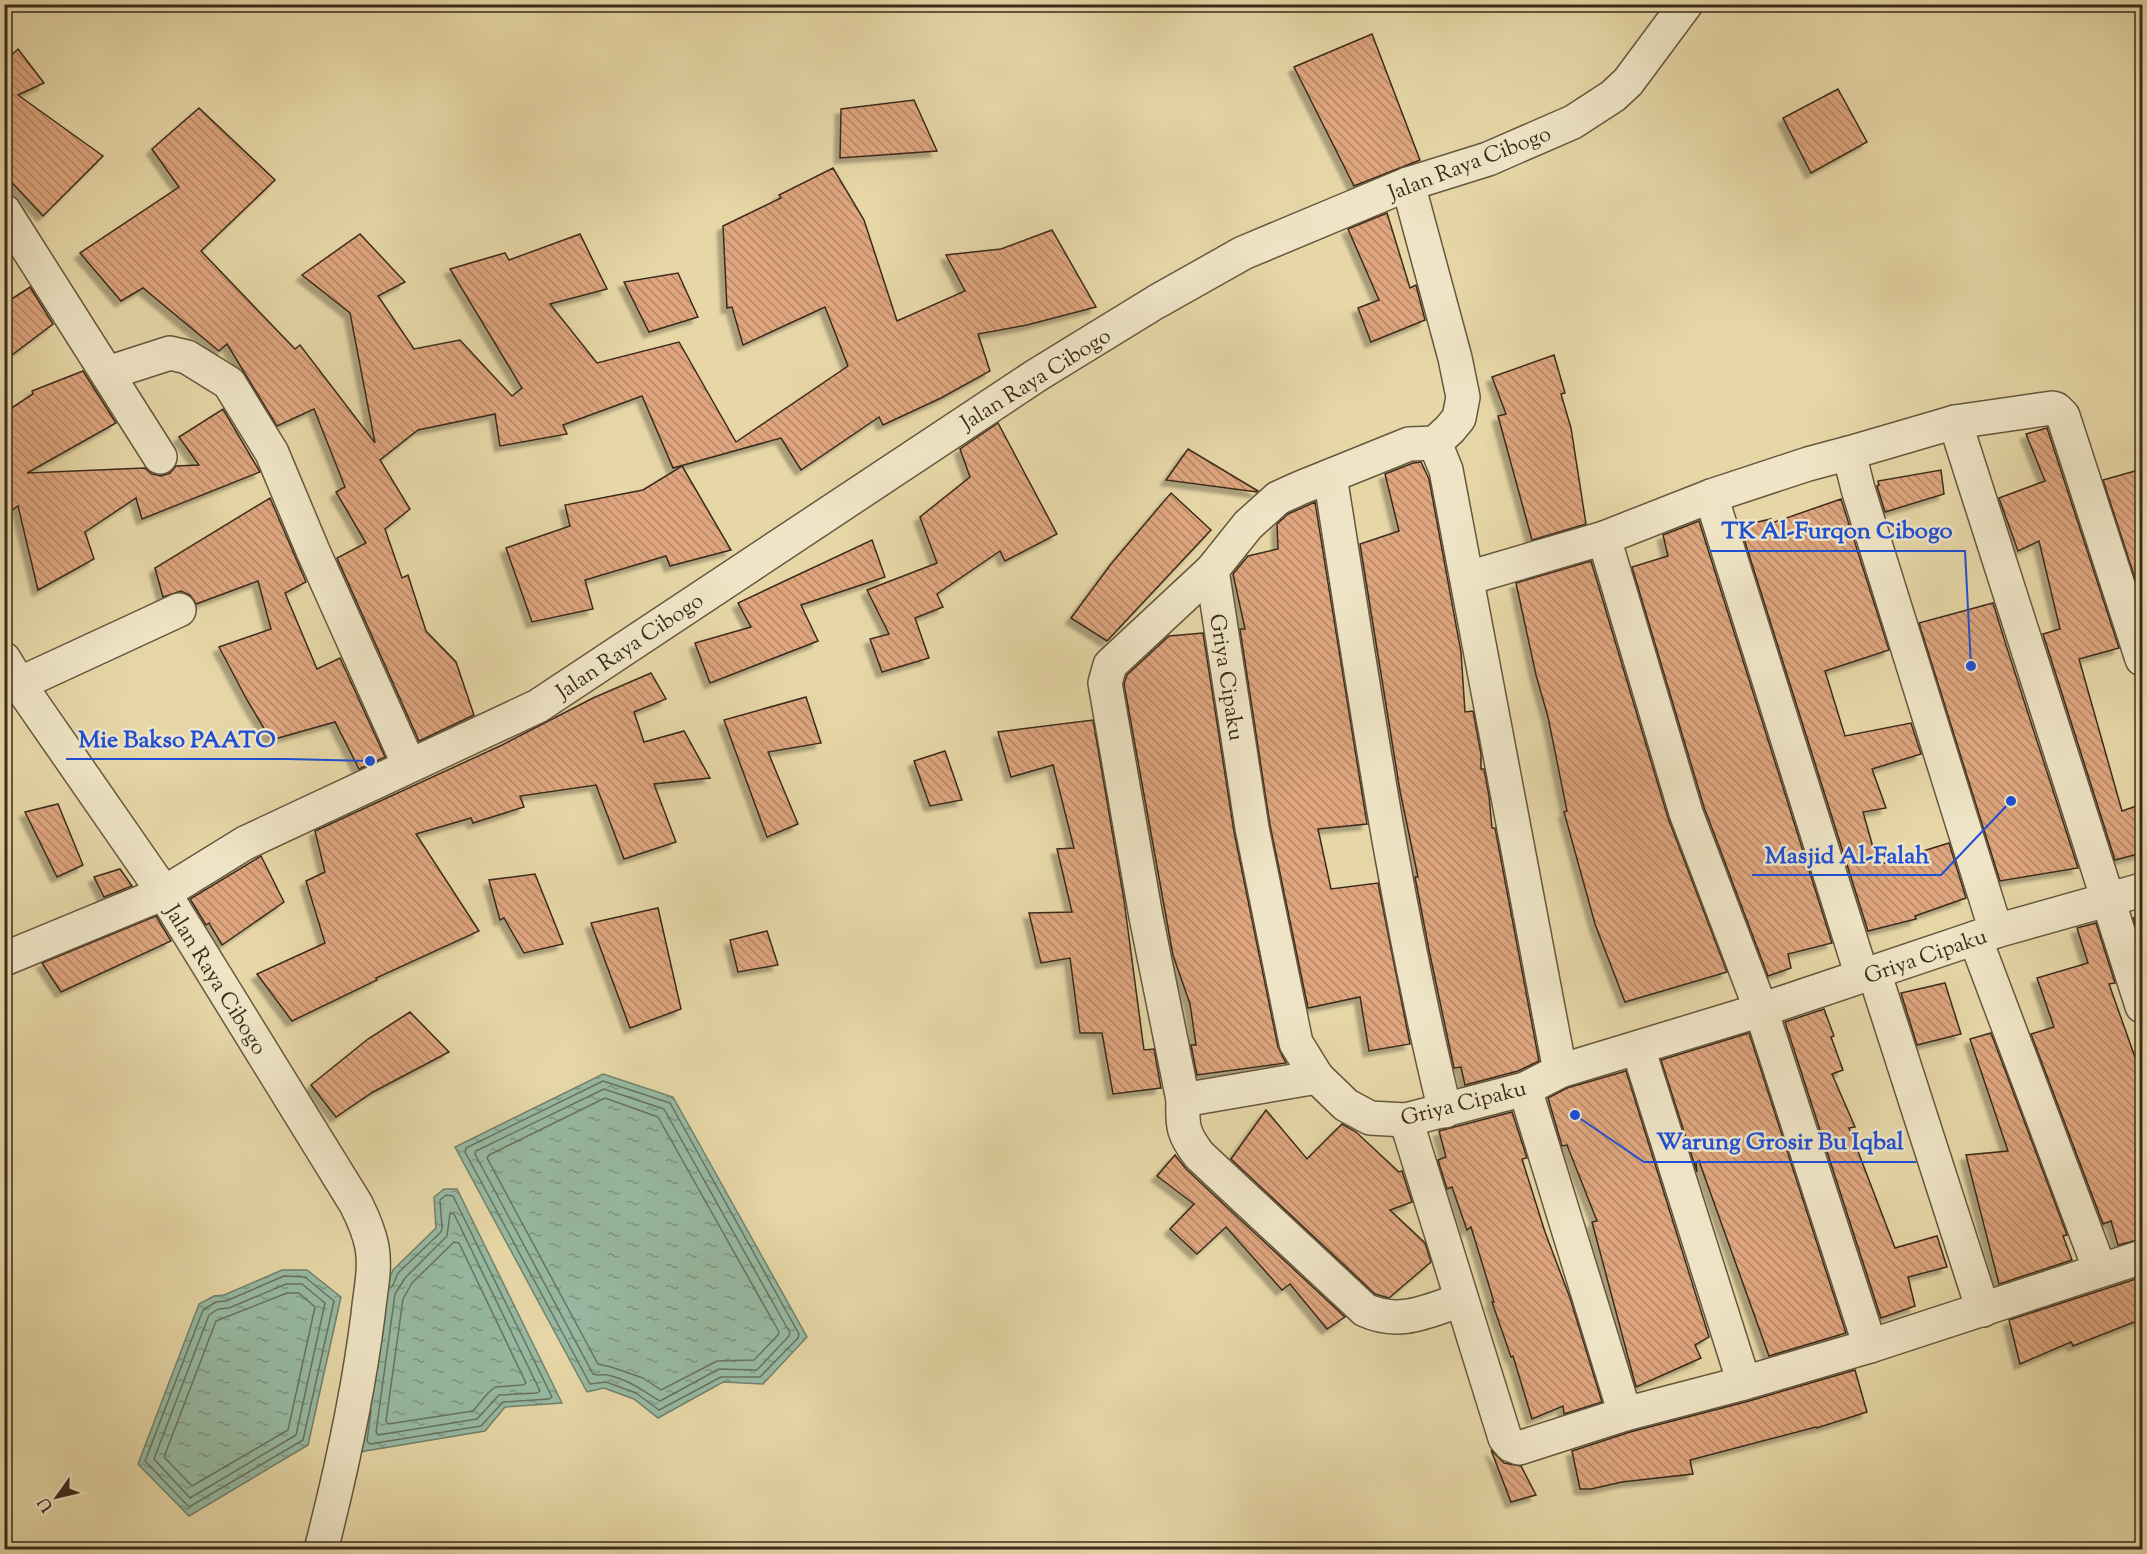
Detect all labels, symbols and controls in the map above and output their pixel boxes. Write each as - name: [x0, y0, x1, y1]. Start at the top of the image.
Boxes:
- street label: Jalan Raya Cibogo: [1383, 119, 1556, 211]
- street label: Jalan Raya Cibogo: [954, 321, 1118, 440]
- callout: TK Al-Furqon Cibogo: [1710, 509, 1965, 551]
- text: TK Al-Furqon Cibogo: [1721, 515, 1953, 549]
- street label: Jalan Raya Cibogo: [550, 586, 711, 709]
- street label: Griya Cipaku: [1199, 612, 1251, 744]
- callout: Mie Bakso PAATO: [66, 717, 287, 759]
- text: Mie Bakso PAATO: [78, 724, 276, 758]
- callout: Masjid Al-Falah: [1752, 833, 1941, 875]
- text: Masjid Al-Falah: [1765, 840, 1930, 874]
- street label: Jalan Raya Cibogo: [155, 898, 274, 1062]
- street label: Griya Cipaku: [1860, 922, 1992, 994]
- street label: Griya Cipaku: [1398, 1074, 1530, 1136]
- callout: Warung Grosir Bu Iqbal: [1644, 1120, 1916, 1162]
- text: Warung Grosir Bu Iqbal: [1656, 1126, 1904, 1160]
- north arrow: [27, 1467, 87, 1527]
- text: U: [33, 1491, 60, 1516]

